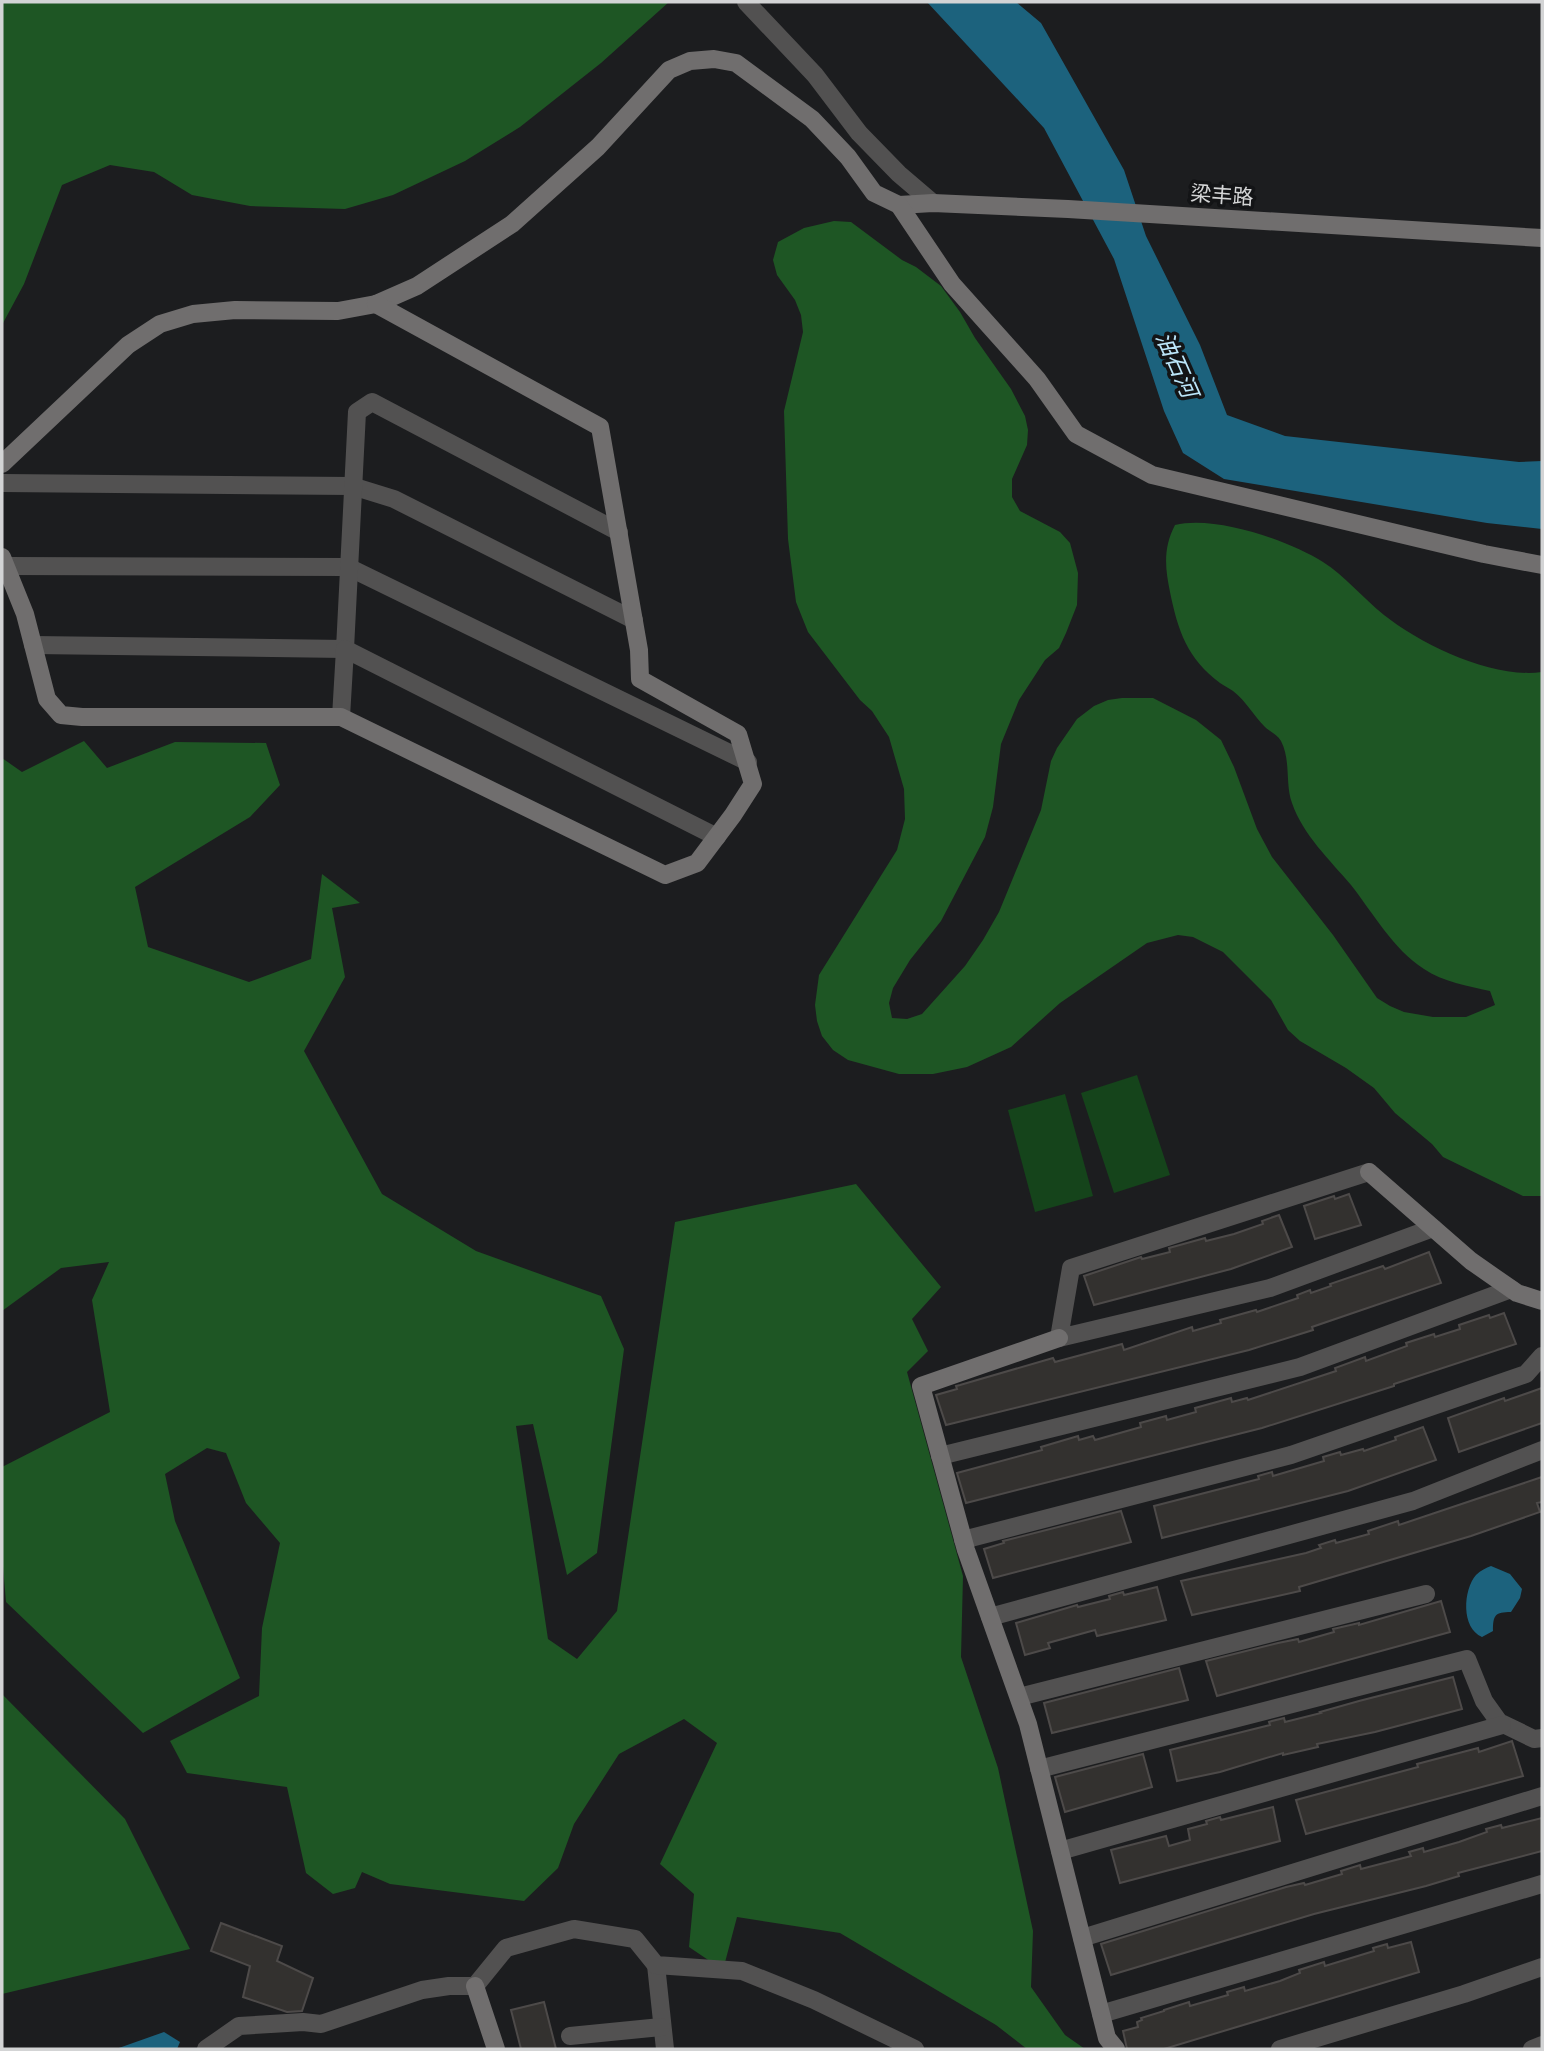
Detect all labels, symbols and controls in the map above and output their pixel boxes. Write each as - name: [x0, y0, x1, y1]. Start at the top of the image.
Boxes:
- street label: 梁丰路: [1190, 181, 1254, 211]
- water label: 油石河: [1149, 328, 1204, 406]

